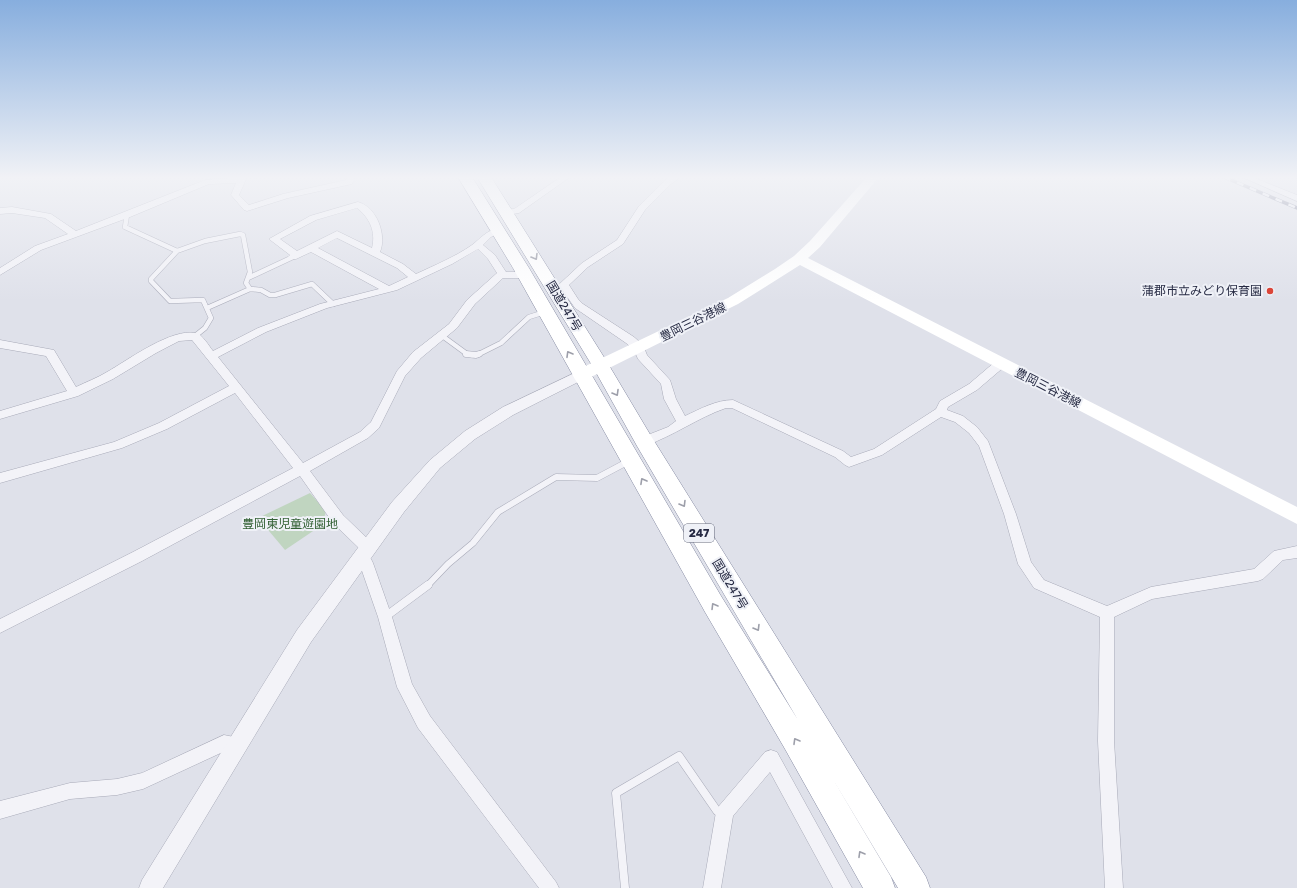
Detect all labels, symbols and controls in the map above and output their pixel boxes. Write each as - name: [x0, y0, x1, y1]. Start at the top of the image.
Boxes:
- one-way arrow: [530, 253, 537, 260]
- street label: 国道247号: [543, 278, 585, 334]
- place label: 蒲郡市立みどり保育園: [1142, 284, 1262, 298]
- marker: 蒲郡市立みどり保育園: [1265, 286, 1275, 296]
- street label: 豊岡三谷港線: [658, 300, 728, 344]
- one-way arrow: [566, 350, 573, 358]
- street label: 豊岡三谷港線: [1013, 365, 1083, 411]
- one-way arrow: [612, 389, 619, 396]
- one-way arrow: [641, 478, 648, 485]
- one-way arrow: [678, 500, 685, 507]
- park label: 豊岡東児童遊園地: [242, 517, 338, 531]
- road number: 247: [684, 524, 714, 542]
- street label: 国道247号: [709, 556, 751, 612]
- one-way arrow: [711, 603, 719, 610]
- one-way arrow: [752, 624, 759, 631]
- one-way arrow: [794, 738, 801, 746]
- one-way arrow: [858, 851, 865, 858]

